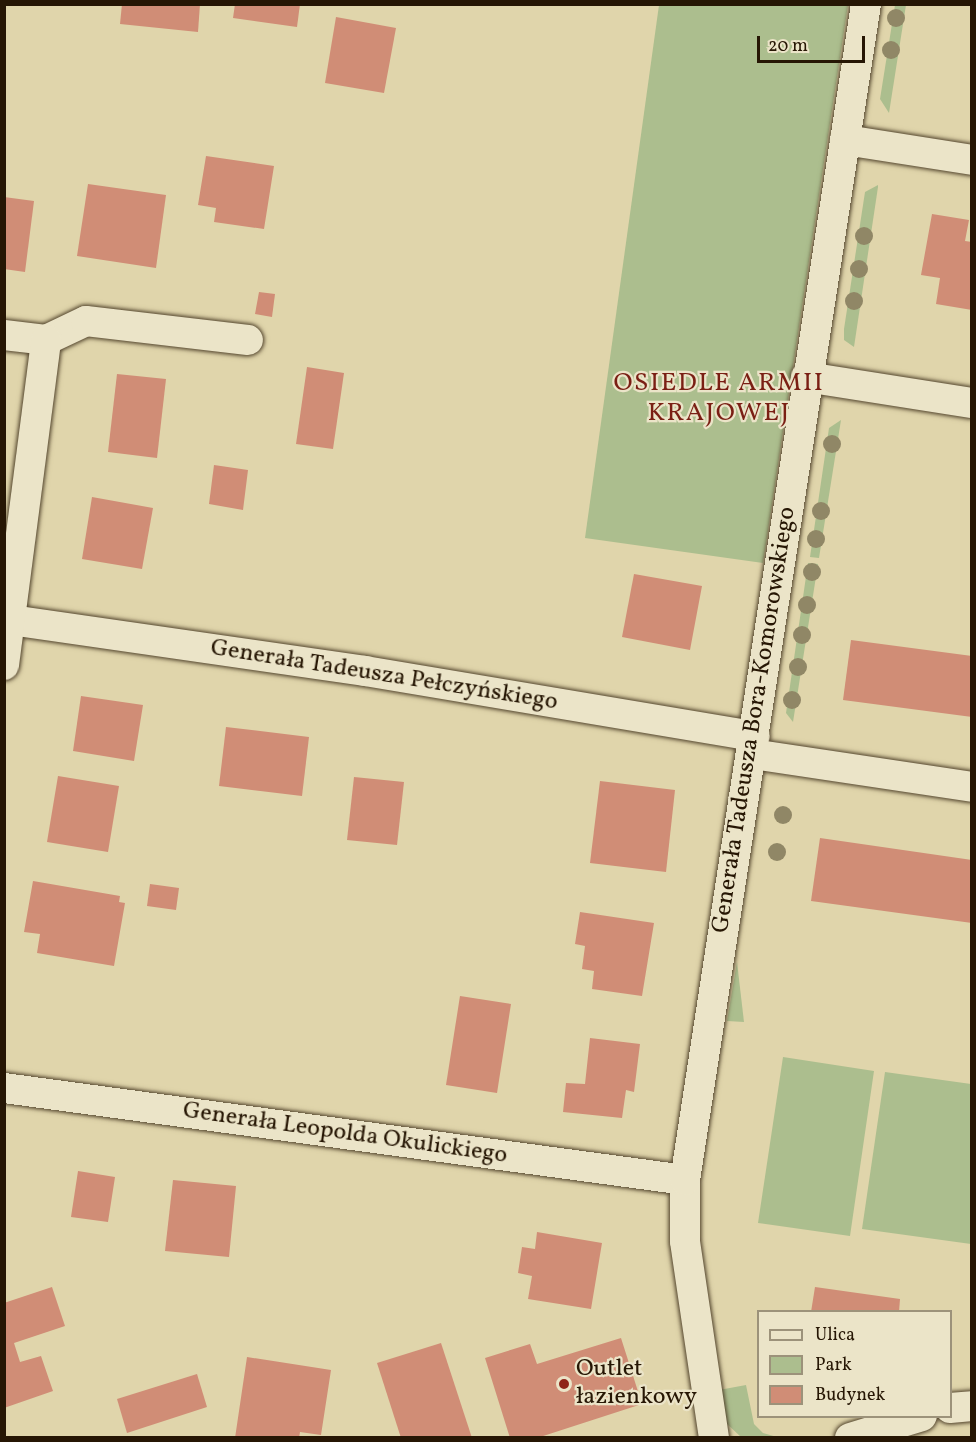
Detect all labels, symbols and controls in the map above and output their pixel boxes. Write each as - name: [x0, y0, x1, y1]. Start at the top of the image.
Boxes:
- scale bar: [760, 24, 868, 62]
- text: 20 m: [768, 34, 808, 59]
- district label: OSIEDLE ARMII KRAJOWEJ: [614, 368, 824, 430]
- street label: Generała Tadeusza Bora-Komorowskiego: [707, 504, 803, 936]
- street label: Generała Tadeusza Pełczyńskiego: [208, 634, 560, 718]
- street label: Generała Leopolda Okulickiego: [181, 1097, 509, 1171]
- legend: [757, 1310, 952, 1418]
- text: Ulica: [815, 1323, 855, 1348]
- text: Park: [815, 1353, 852, 1378]
- place label: Outlet łazienkowy: [576, 1356, 697, 1412]
- marker: Outlet łazienkowy: [557, 1377, 571, 1391]
- text: Budynek: [815, 1383, 885, 1408]

